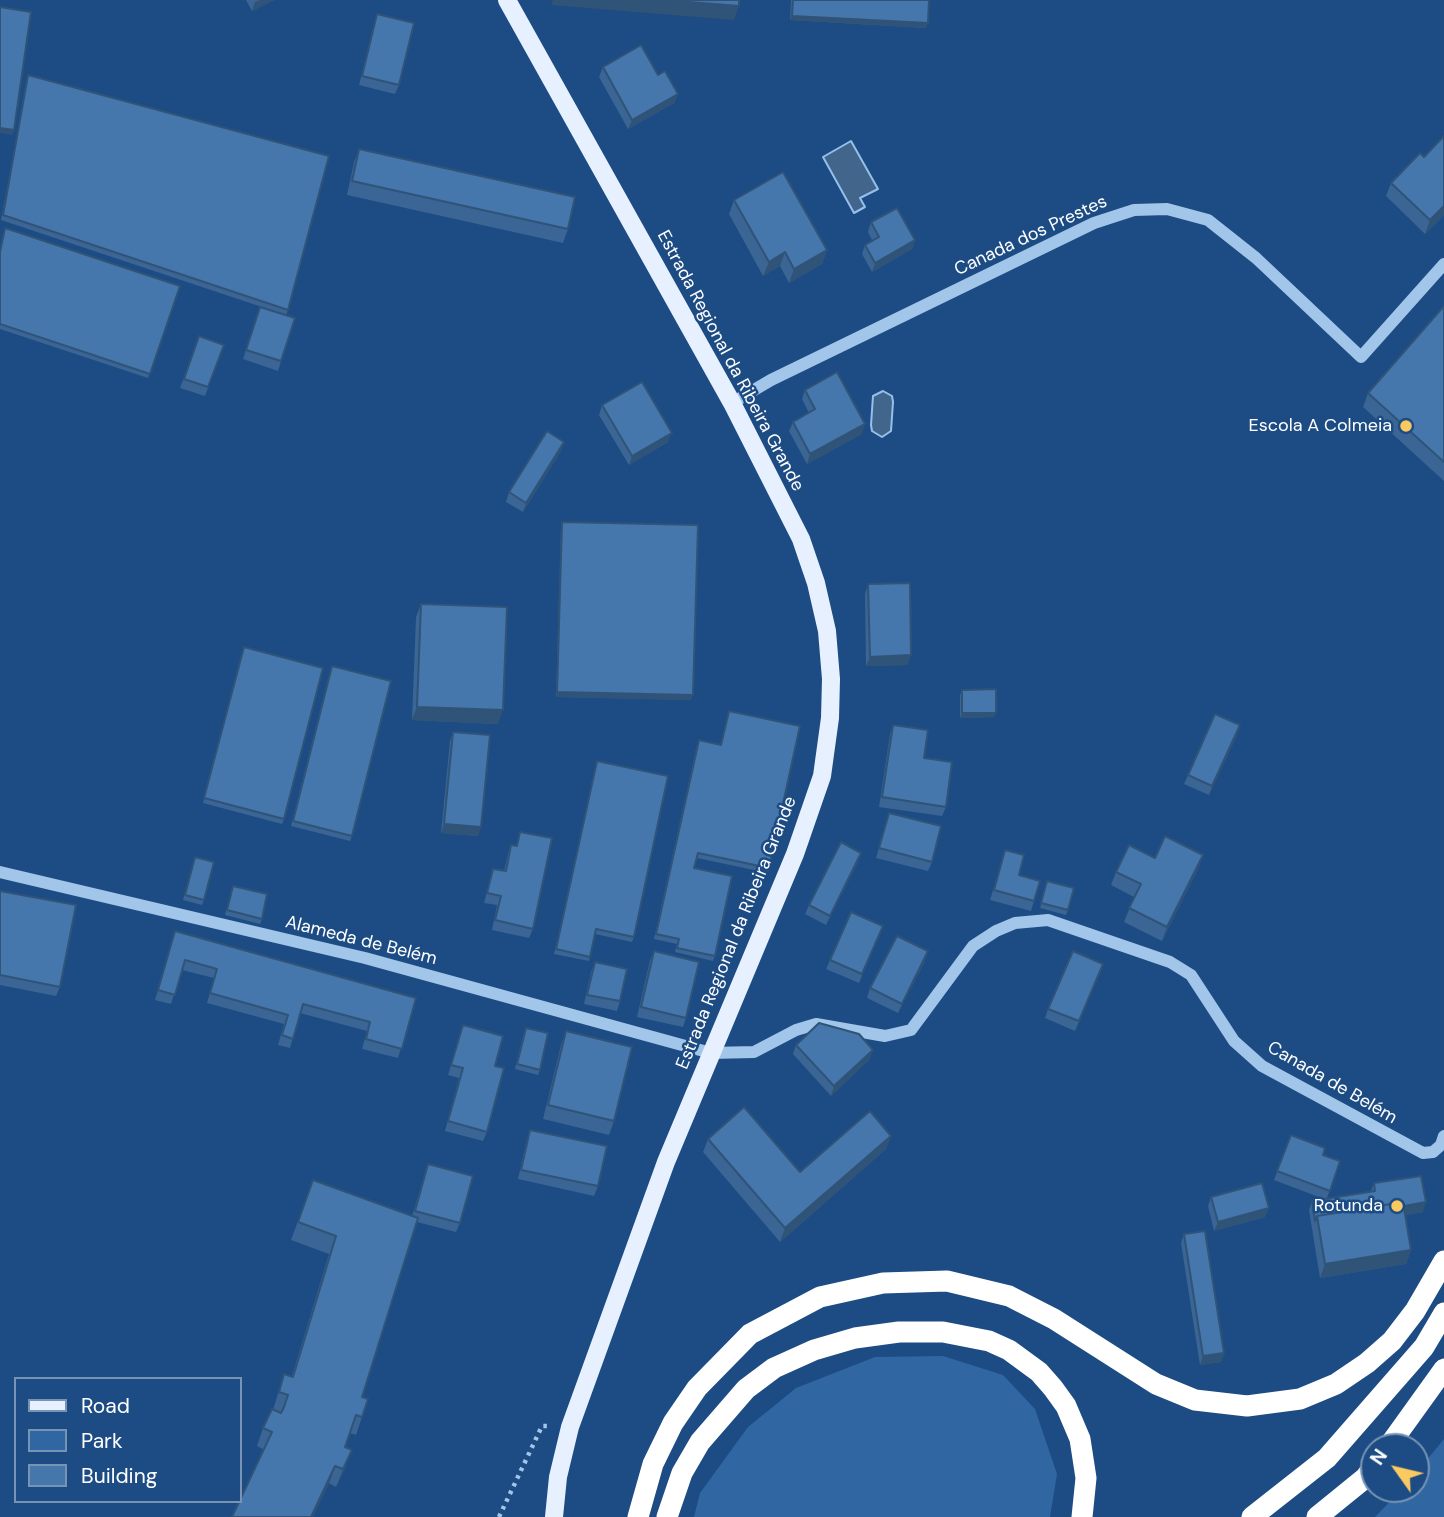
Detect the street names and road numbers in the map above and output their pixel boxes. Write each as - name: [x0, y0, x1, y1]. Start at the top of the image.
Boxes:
- street label: Canada dos Prestes: [951, 191, 1111, 281]
- street label: Estrada Regional da Ribeira Grande: [652, 227, 808, 495]
- street label: Estrada Regional da Ribeira Grande: [672, 793, 802, 1073]
- street label: Alameda de Belém: [283, 912, 439, 970]
- street label: Canada de Belém: [1263, 1037, 1401, 1129]

